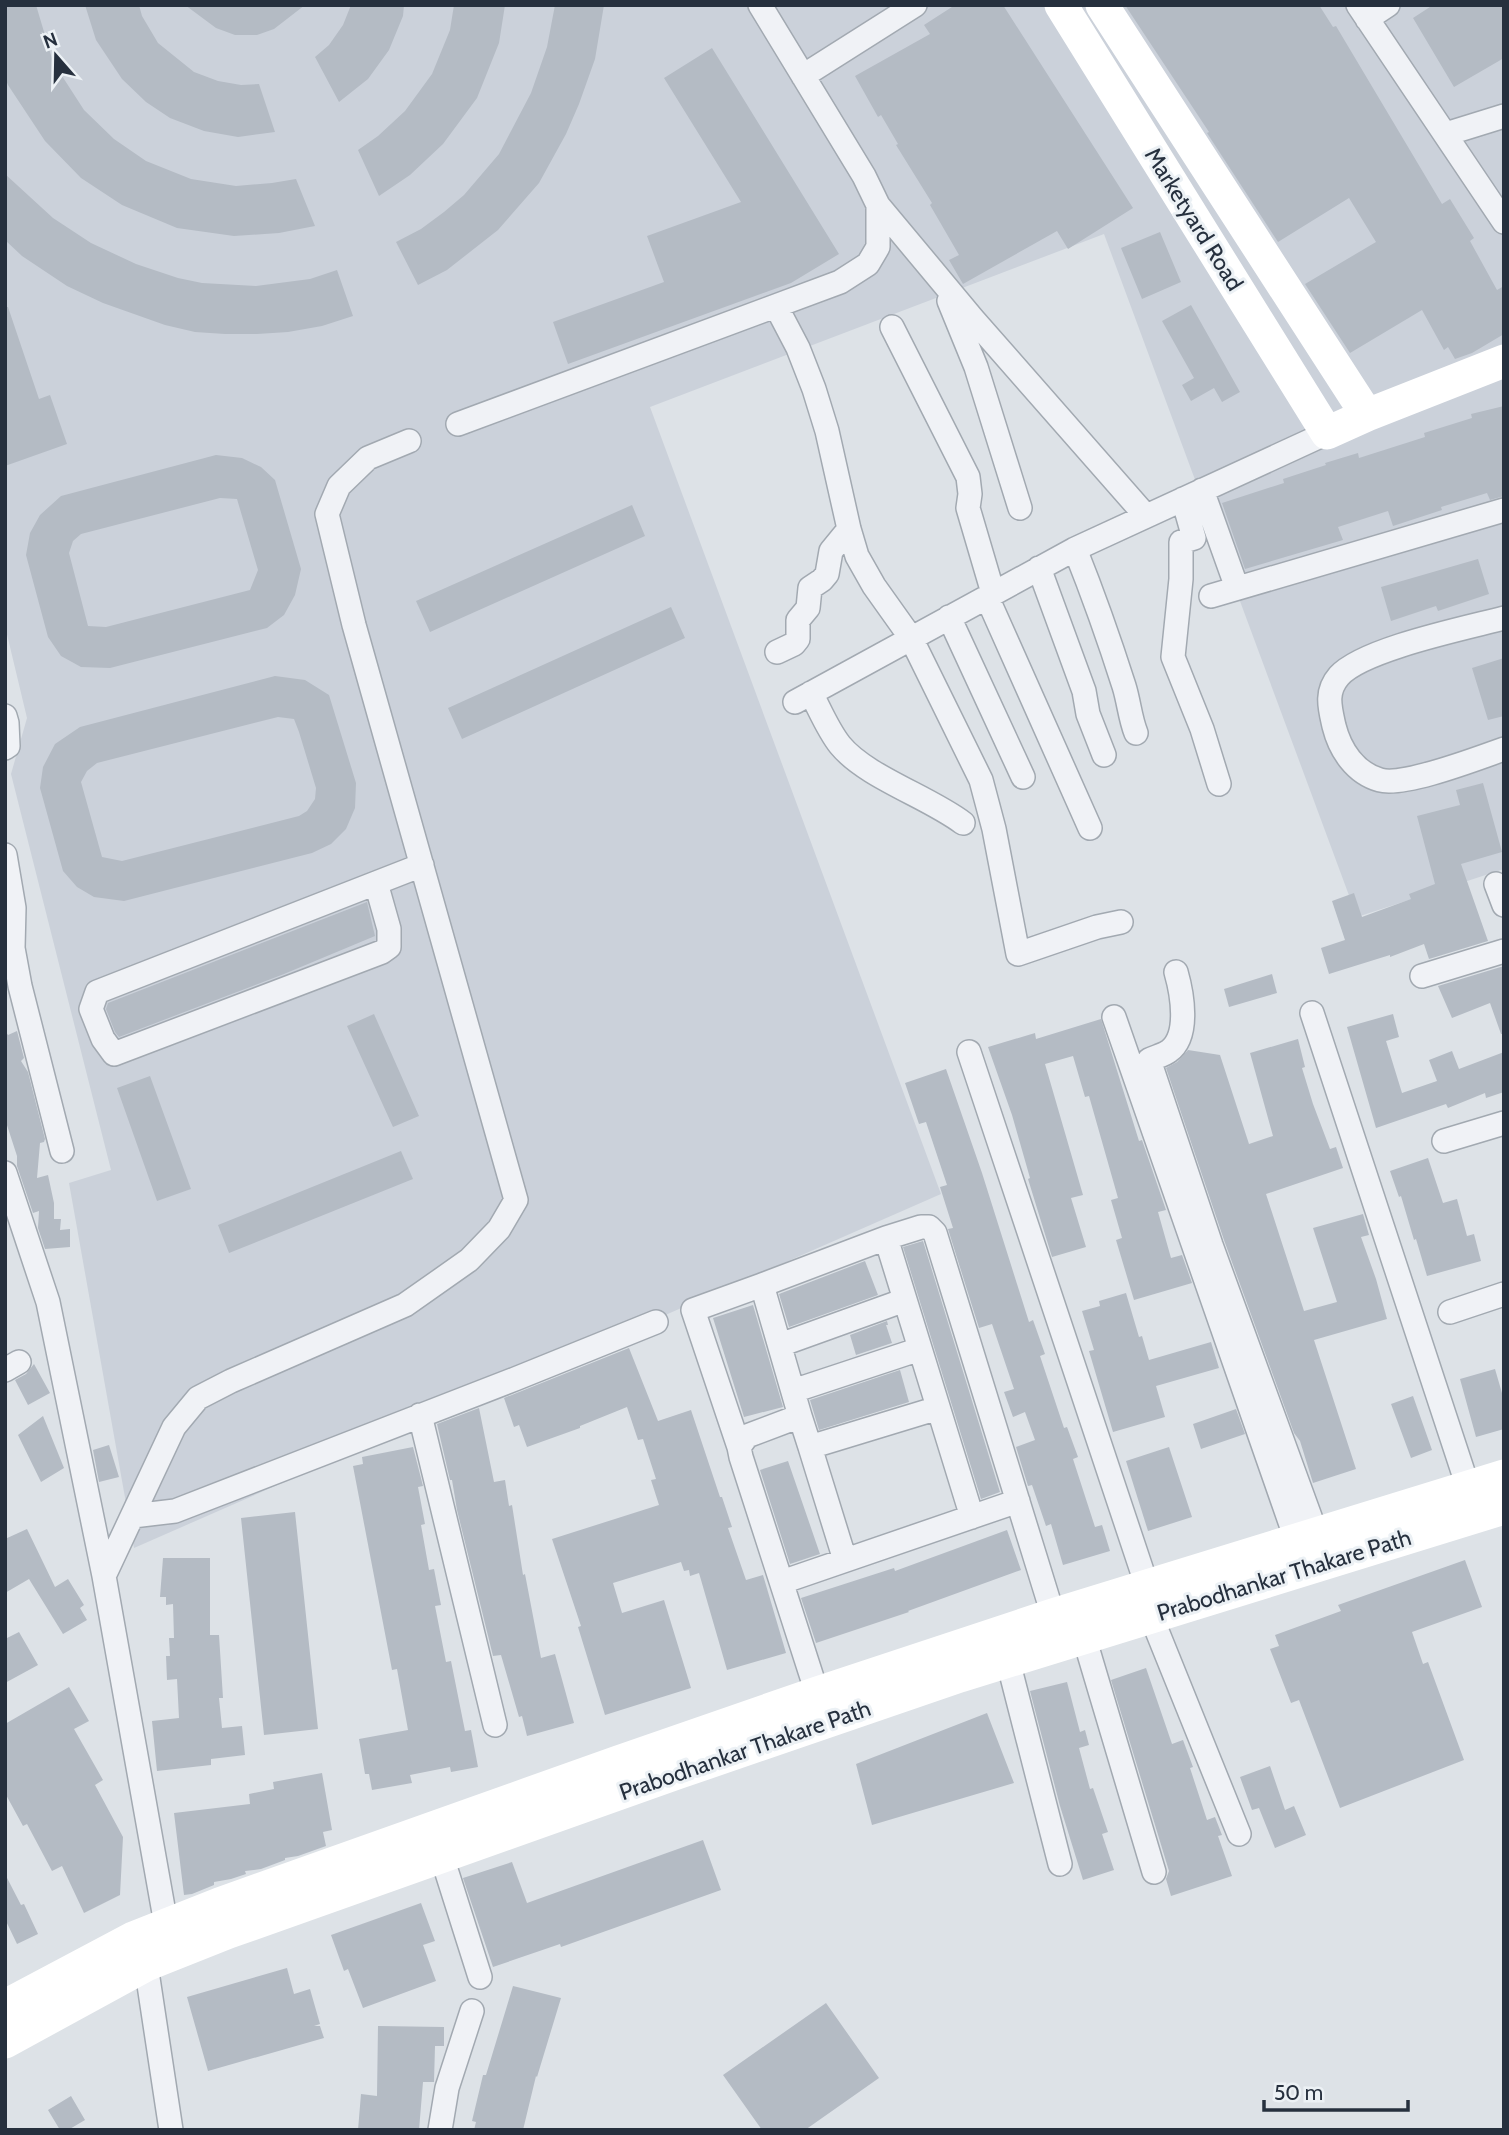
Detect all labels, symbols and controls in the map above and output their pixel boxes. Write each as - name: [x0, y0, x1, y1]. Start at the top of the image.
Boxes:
- north arrow: [21, 21, 91, 91]
- text: N: [40, 27, 61, 54]
- street label: Marketyard Road: [1139, 142, 1249, 296]
- street label: Prabodhankar Thakare Path: [1154, 1523, 1414, 1627]
- street label: Prabodhankar Thakare Path: [616, 1694, 874, 1806]
- scale bar: [1264, 2068, 1408, 2112]
- text: 50 m: [1274, 2080, 1323, 2105]

